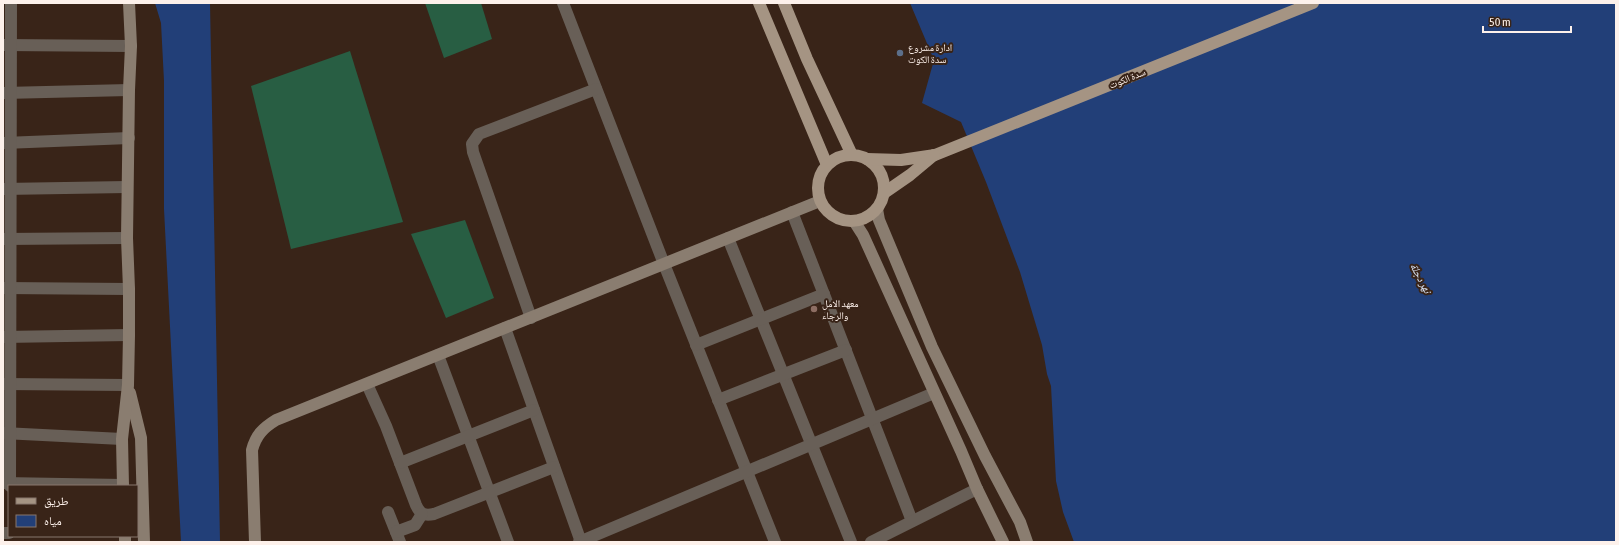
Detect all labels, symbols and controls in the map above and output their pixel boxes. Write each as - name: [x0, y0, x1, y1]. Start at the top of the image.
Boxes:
- scale bar: [1483, 8, 1571, 34]
- text: 50 m: [1489, 15, 1511, 29]
- place label: ادارة مشروع سدة الكوت: [908, 42, 952, 65]
- marker: ادارة مشروع سدة الكوت: [895, 48, 905, 58]
- street label: سدة الكوت: [1107, 66, 1147, 91]
- water label: نهر دجلة: [1407, 261, 1435, 297]
- place label: معهد الامل والرجاء: [822, 298, 859, 321]
- marker: معهد الامل والرجاء: [809, 304, 819, 314]
- legend: [8, 485, 138, 537]
- text: طريق: [44, 494, 69, 508]
- text: مياه: [44, 514, 62, 528]

